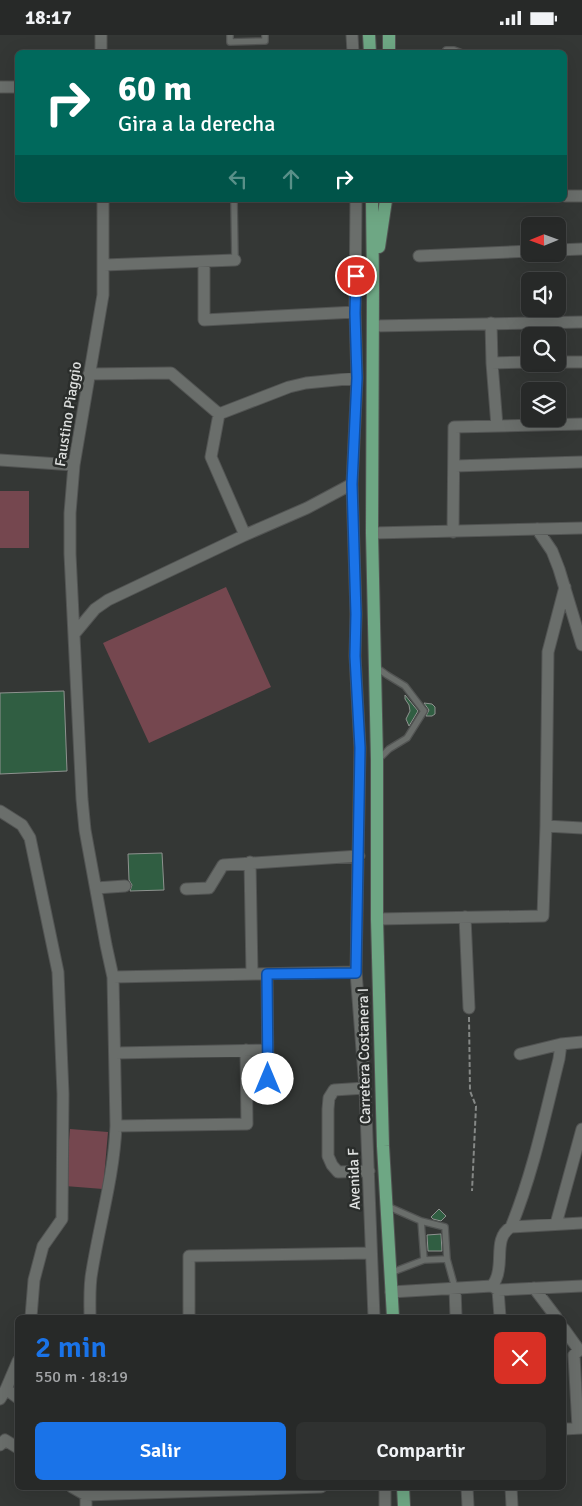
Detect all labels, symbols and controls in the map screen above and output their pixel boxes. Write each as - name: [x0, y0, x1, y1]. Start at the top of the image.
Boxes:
- text: 18:17: [25, 6, 72, 30]
- text: 60 m: [118, 67, 192, 110]
- icon: right: [35, 70, 100, 135]
- text: Gira a la derecha: [118, 110, 275, 137]
- icon: left: [224, 165, 252, 193]
- icon: ahead: [277, 165, 305, 193]
- icon: right: [330, 165, 358, 193]
- north arrow: [521, 217, 566, 263]
- map controls: [521, 217, 566, 427]
- pin: [335, 255, 377, 297]
- icon: arrive: [342, 262, 370, 290]
- button: sound: [521, 272, 566, 317]
- button: search: [521, 327, 566, 372]
- street label: Faustino Piaggio: [51, 360, 85, 468]
- button: layers: [521, 382, 566, 427]
- street label: Carretera Costanera I: [354, 988, 374, 1124]
- position arrow: [241, 1052, 293, 1104]
- street label: Avenida F: [344, 1148, 364, 1210]
- text: 2 min: [35, 1329, 107, 1366]
- button: close: [494, 1332, 546, 1384]
- text: 550 m · 18:19: [35, 1367, 128, 1387]
- button: Salir: [35, 1422, 286, 1480]
- button: Compartir: [296, 1422, 546, 1480]

